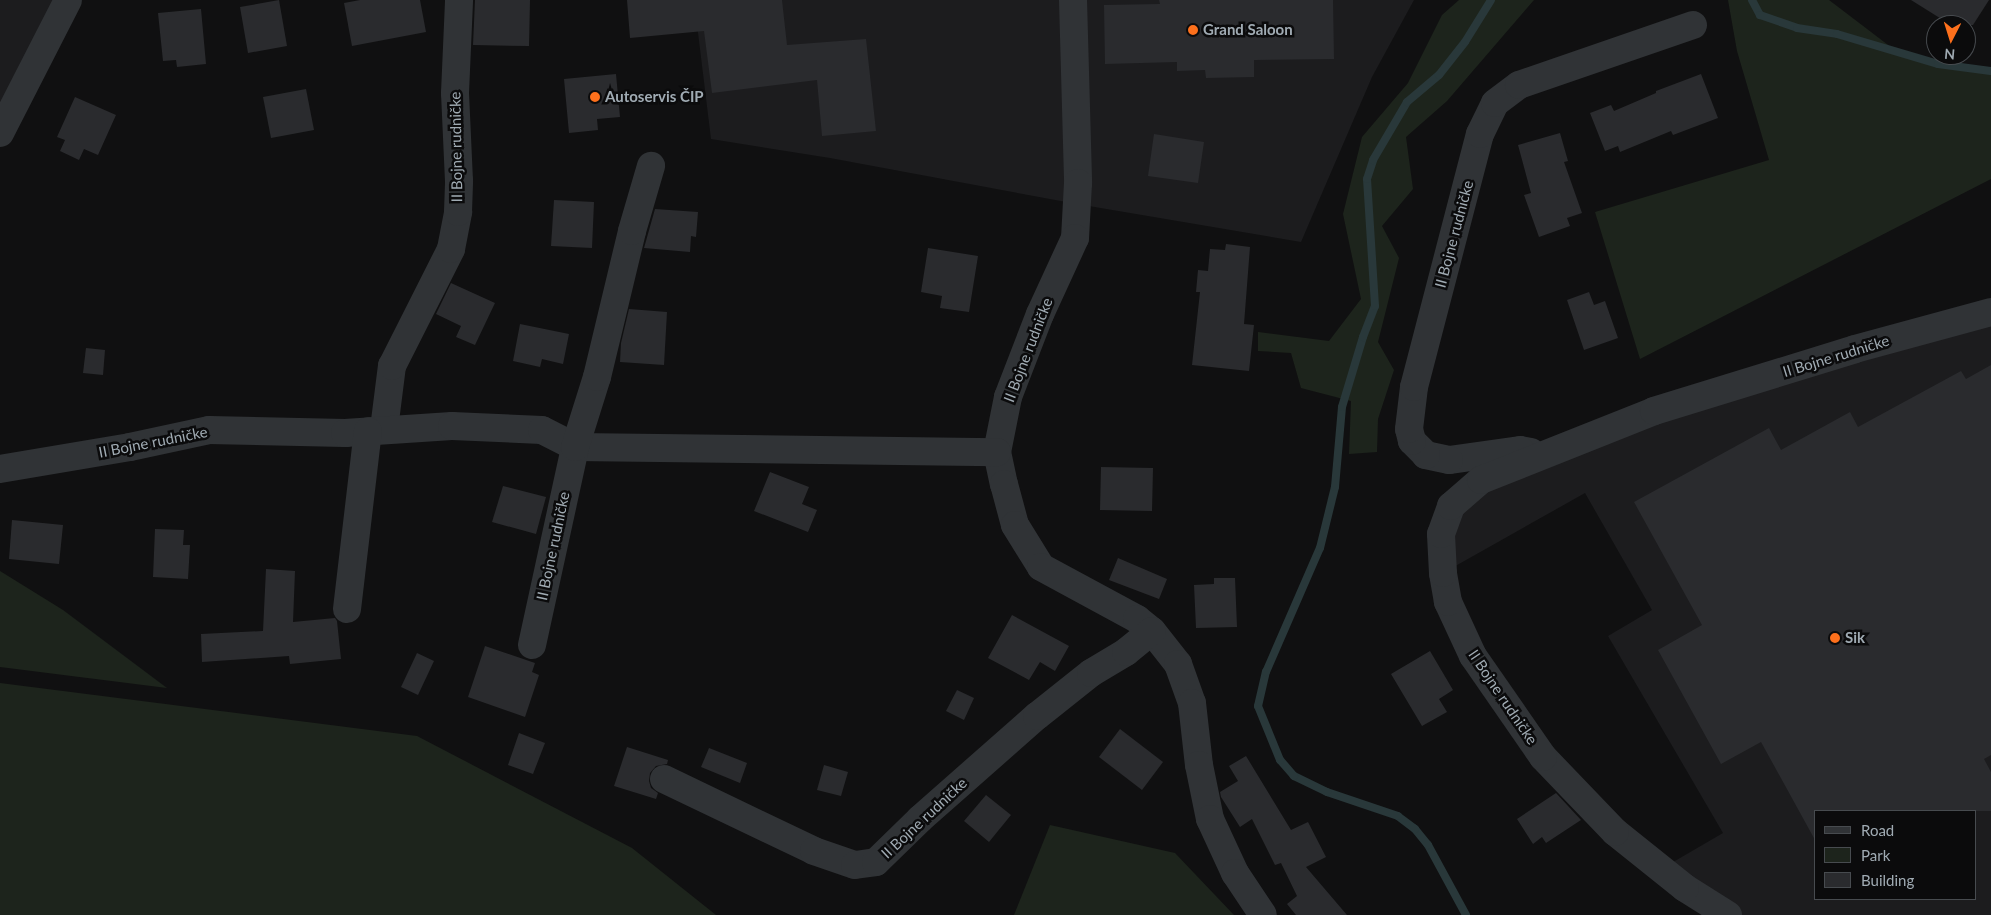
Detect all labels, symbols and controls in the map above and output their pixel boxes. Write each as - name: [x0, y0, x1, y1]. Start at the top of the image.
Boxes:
- north arrow: [1926, 15, 1976, 65]
- place label: Grand Saloon: [1203, 21, 1293, 39]
- marker: Grand Saloon: [1187, 24, 1199, 36]
- text: N: [1944, 46, 1956, 63]
- place label: Autoservis ČIP: [605, 88, 704, 106]
- marker: Autoservis ČIP: [589, 91, 601, 103]
- street label: II Bojne rudničke: [446, 92, 466, 202]
- street label: II Bojne rudničke: [1431, 178, 1477, 290]
- street label: II Bojne rudničke: [1000, 295, 1056, 405]
- street label: II Bojne rudničke: [1781, 331, 1891, 381]
- street label: II Bojne rudničke: [97, 423, 209, 461]
- street label: II Bojne rudničke: [533, 490, 573, 602]
- place label: Sik: [1845, 629, 1865, 647]
- marker: Sik: [1829, 632, 1841, 644]
- street label: II Bojne rudničke: [1465, 646, 1541, 748]
- street label: II Bojne rudničke: [877, 774, 971, 862]
- legend: [1814, 810, 1976, 900]
- text: Road: [1861, 821, 1894, 839]
- text: Park: [1861, 846, 1890, 864]
- text: Building: [1861, 871, 1914, 889]

